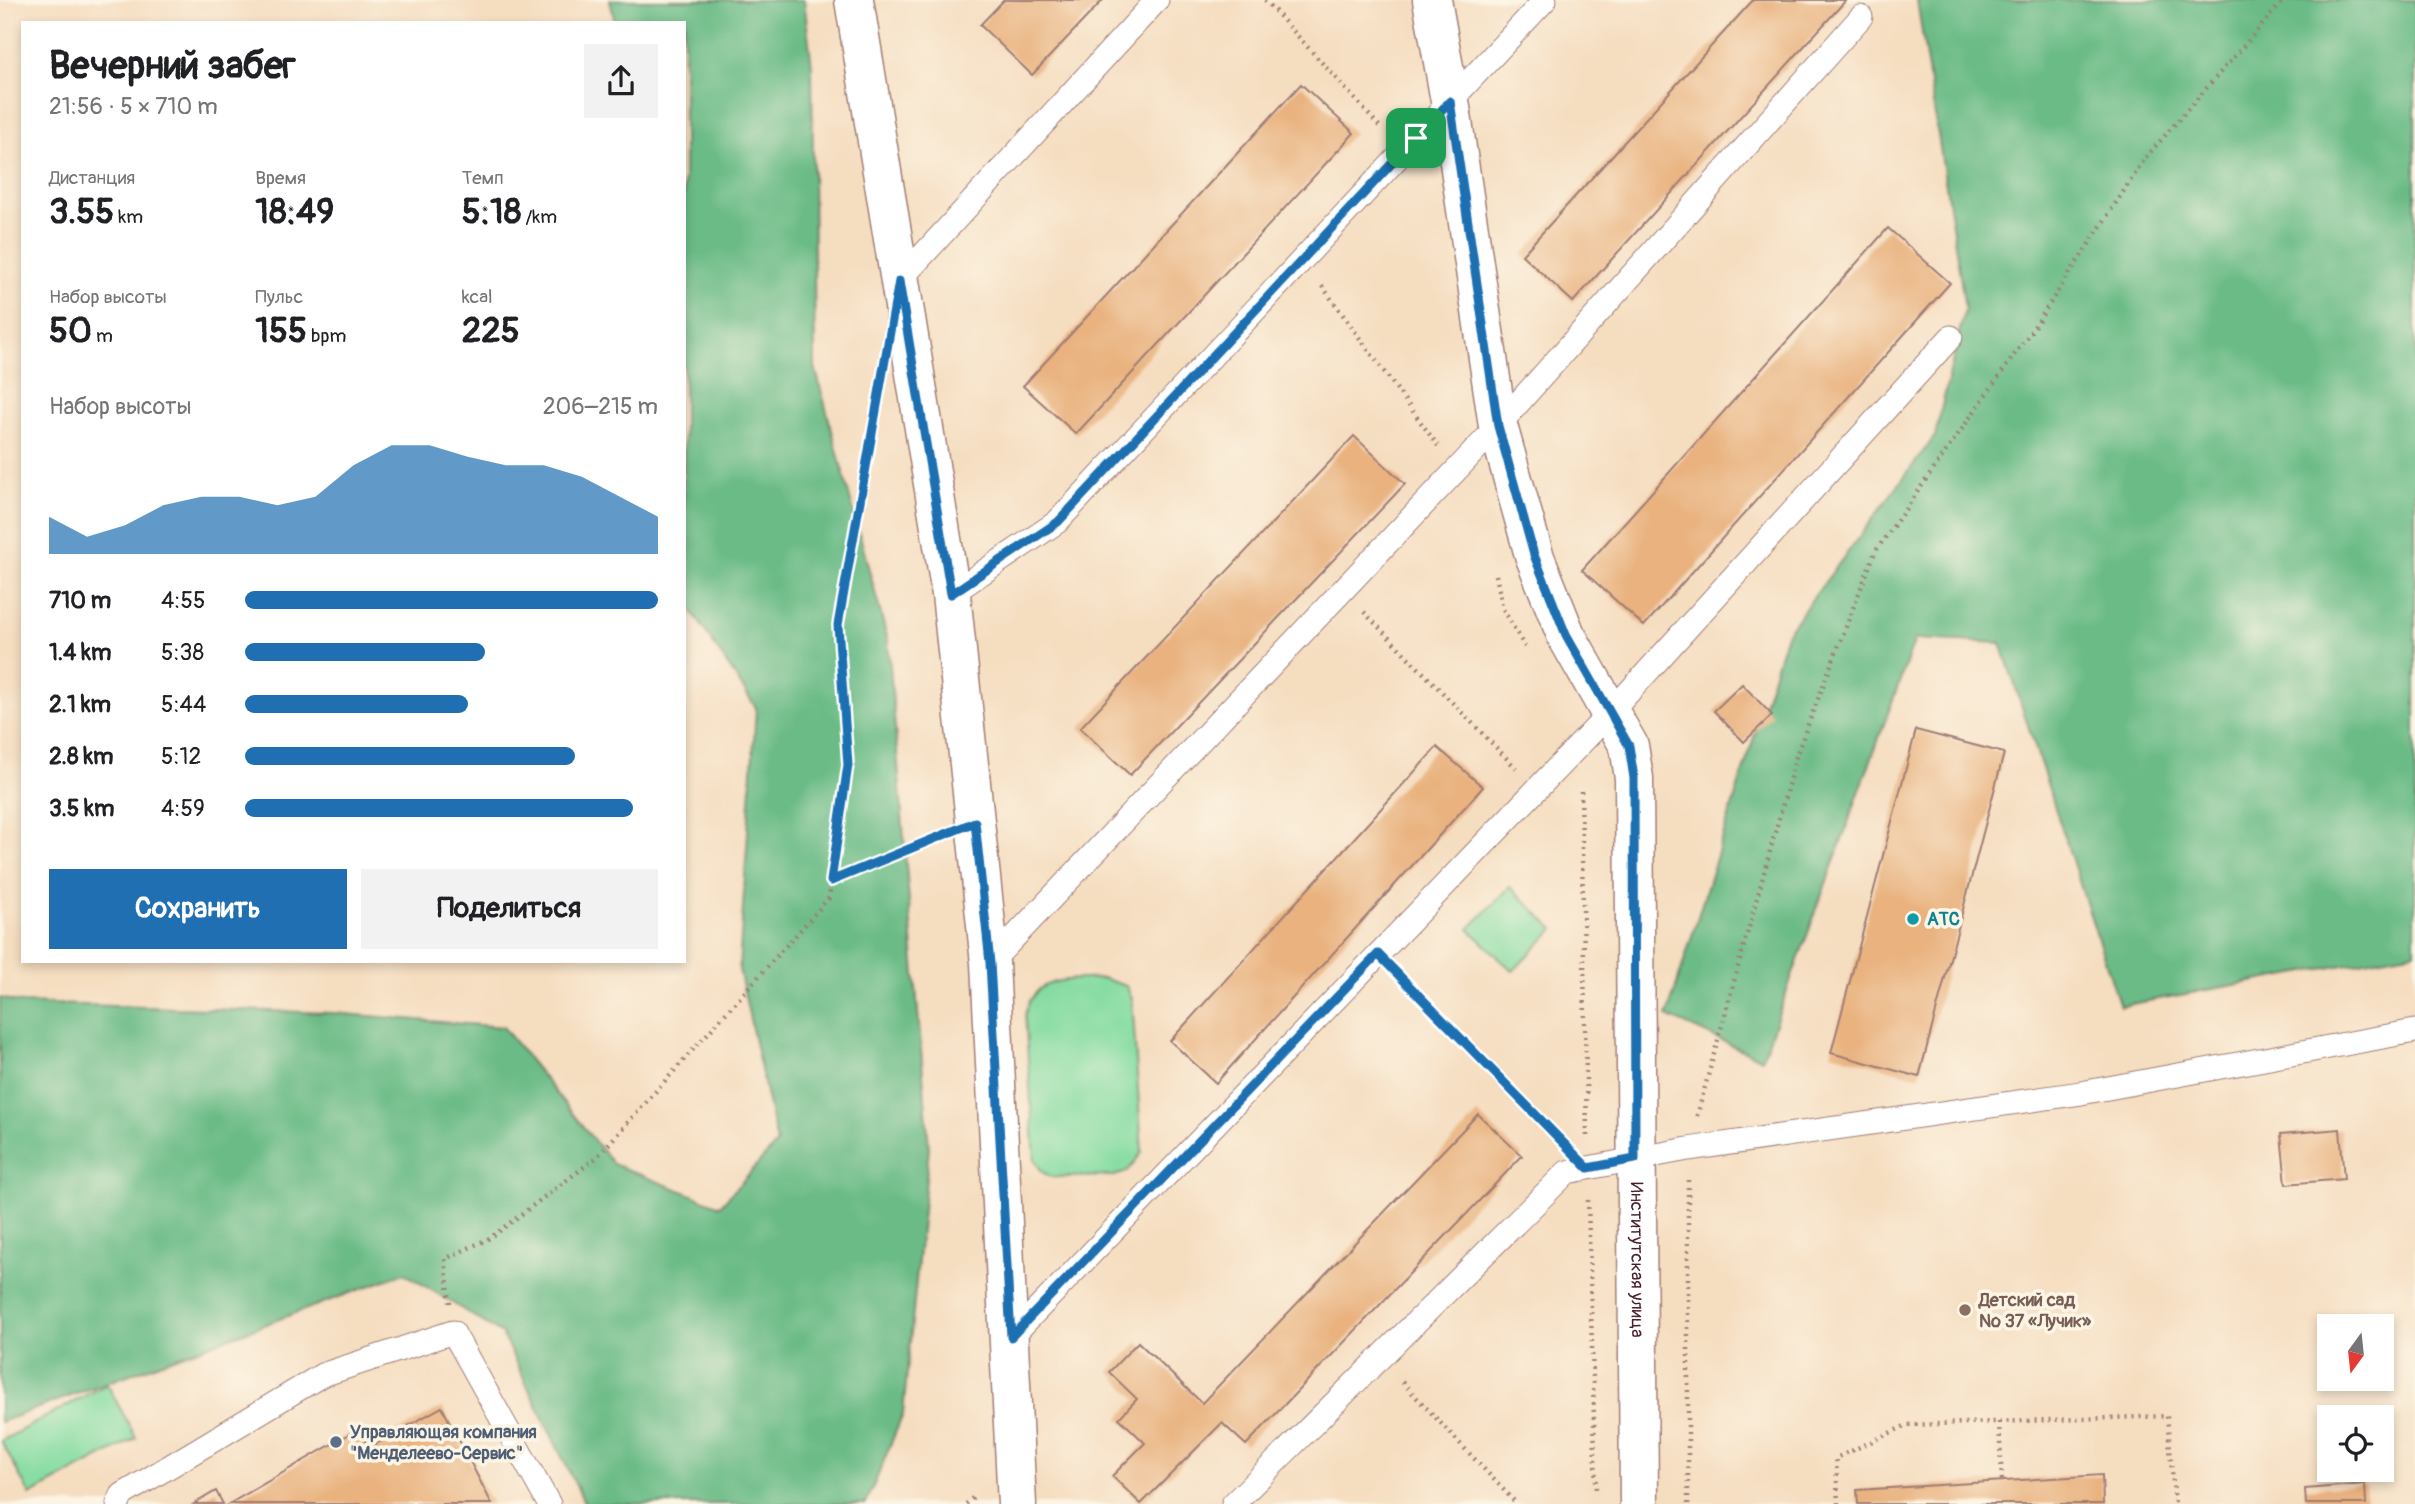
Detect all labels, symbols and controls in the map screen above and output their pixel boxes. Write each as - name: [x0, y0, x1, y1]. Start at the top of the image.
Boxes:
- text: Вечерний забег: [49, 42, 296, 90]
- button: share: [584, 44, 658, 118]
- text: 21:56 · 5 × 710 m: [49, 92, 218, 121]
- pin: [1386, 108, 1446, 168]
- icon: arrive: [1397, 119, 1435, 157]
- text: Дистанция: [49, 166, 135, 190]
- text: Время: [255, 166, 306, 190]
- text: Темп: [462, 166, 504, 190]
- text: 3.55: [49, 190, 114, 234]
- text: 18:49: [255, 190, 334, 234]
- text: 5:18: [462, 190, 521, 234]
- text: km: [114, 205, 143, 229]
- text: /km: [521, 205, 557, 229]
- text: Набор высоты: [49, 285, 167, 309]
- text: Пульс: [255, 285, 303, 309]
- text: kcal: [462, 285, 493, 309]
- text: 50: [49, 309, 92, 353]
- text: 155: [255, 309, 307, 353]
- text: 225: [462, 309, 520, 353]
- text: m: [92, 324, 113, 348]
- text: bpm: [307, 324, 346, 348]
- text: Набор высоты: [49, 392, 191, 421]
- text: 206–215 m: [543, 392, 658, 421]
- text: 710 m: [49, 586, 111, 615]
- text: 4:55: [161, 586, 205, 615]
- text: 1.4 km: [49, 638, 111, 667]
- text: 5:38: [161, 638, 204, 667]
- text: 2.1 km: [49, 690, 111, 719]
- text: 5:44: [161, 690, 206, 719]
- text: 2.8 km: [49, 742, 114, 771]
- text: 5:12: [161, 742, 201, 771]
- text: 3.5 km: [49, 794, 114, 823]
- text: 4:59: [161, 794, 205, 823]
- button: Сохранить: [49, 869, 347, 949]
- button: Поделиться: [361, 869, 658, 949]
- place label: АТС: [1927, 908, 1960, 931]
- marker: АТС: [1905, 911, 1921, 927]
- street label: Институтская улица: [1625, 1182, 1649, 1338]
- place label: Детский сад № 37 «Лучик»: [1978, 1289, 2092, 1333]
- marker: Детский сад № 37 «Лучик»: [1957, 1302, 1973, 1318]
- north arrow: [2317, 1314, 2394, 1391]
- map controls: [2317, 1314, 2394, 1482]
- button: locate: [2317, 1405, 2394, 1482]
- place label: Управляющая компания "Менделеево-Сервис": [350, 1421, 537, 1465]
- marker: Управляющая компания "Менделеево-Сервис": [328, 1434, 344, 1450]

